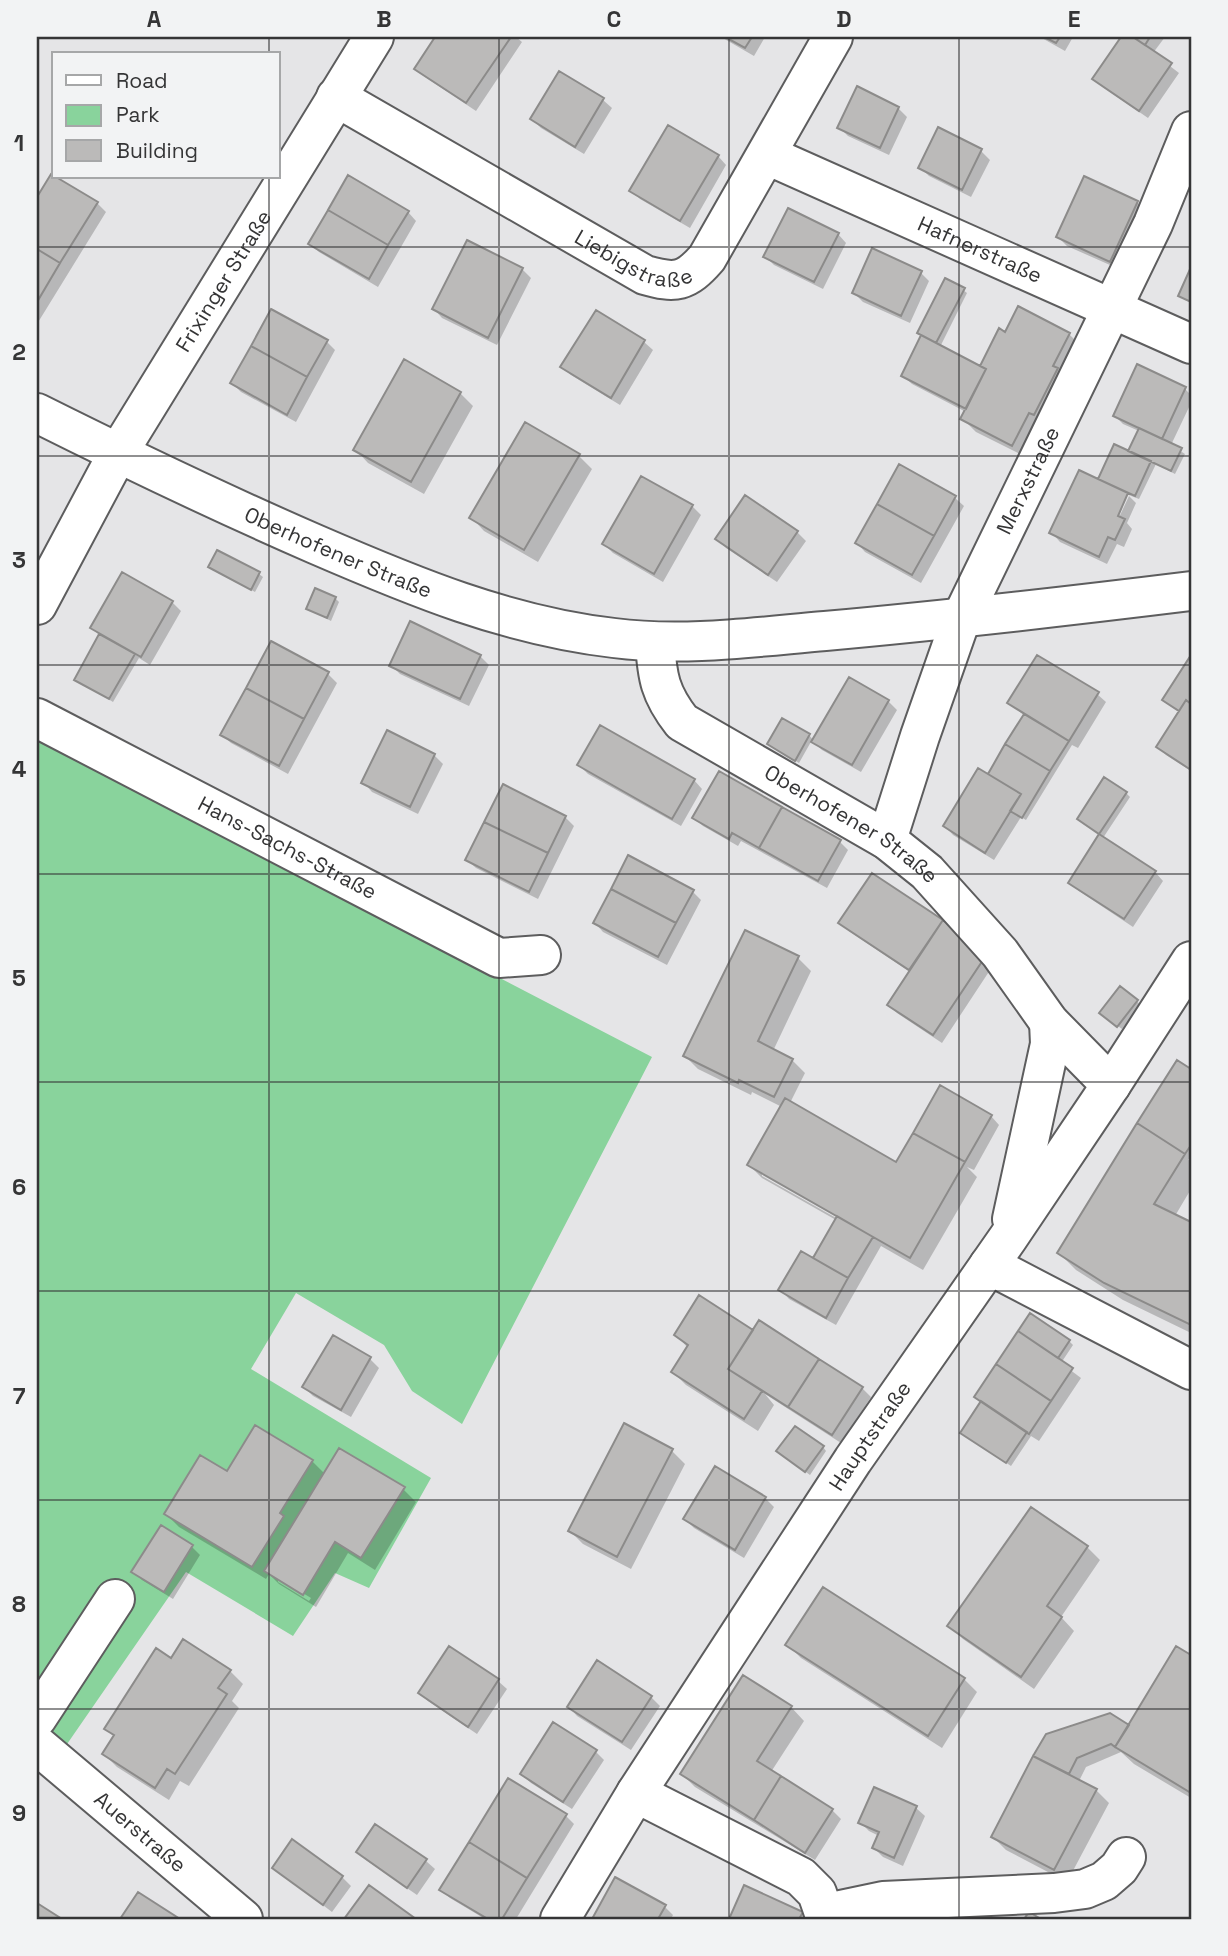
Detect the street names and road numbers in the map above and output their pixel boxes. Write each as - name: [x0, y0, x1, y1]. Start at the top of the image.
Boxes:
- street label: Frixinger Straße: [169, 205, 277, 357]
- street label: Hafnerstraße: [914, 210, 1046, 289]
- street label: Liebigstraße: [570, 223, 697, 293]
- street label: Merxstraße: [990, 422, 1065, 539]
- street label: Oberhofener Straße: [240, 500, 436, 604]
- street label: Oberhofener Straße: [760, 758, 944, 889]
- street label: Hans-Sachs-Straße: [193, 790, 382, 905]
- street label: Hauptstraße: [823, 1376, 917, 1496]
- street label: Auerstraße: [89, 1785, 192, 1878]

